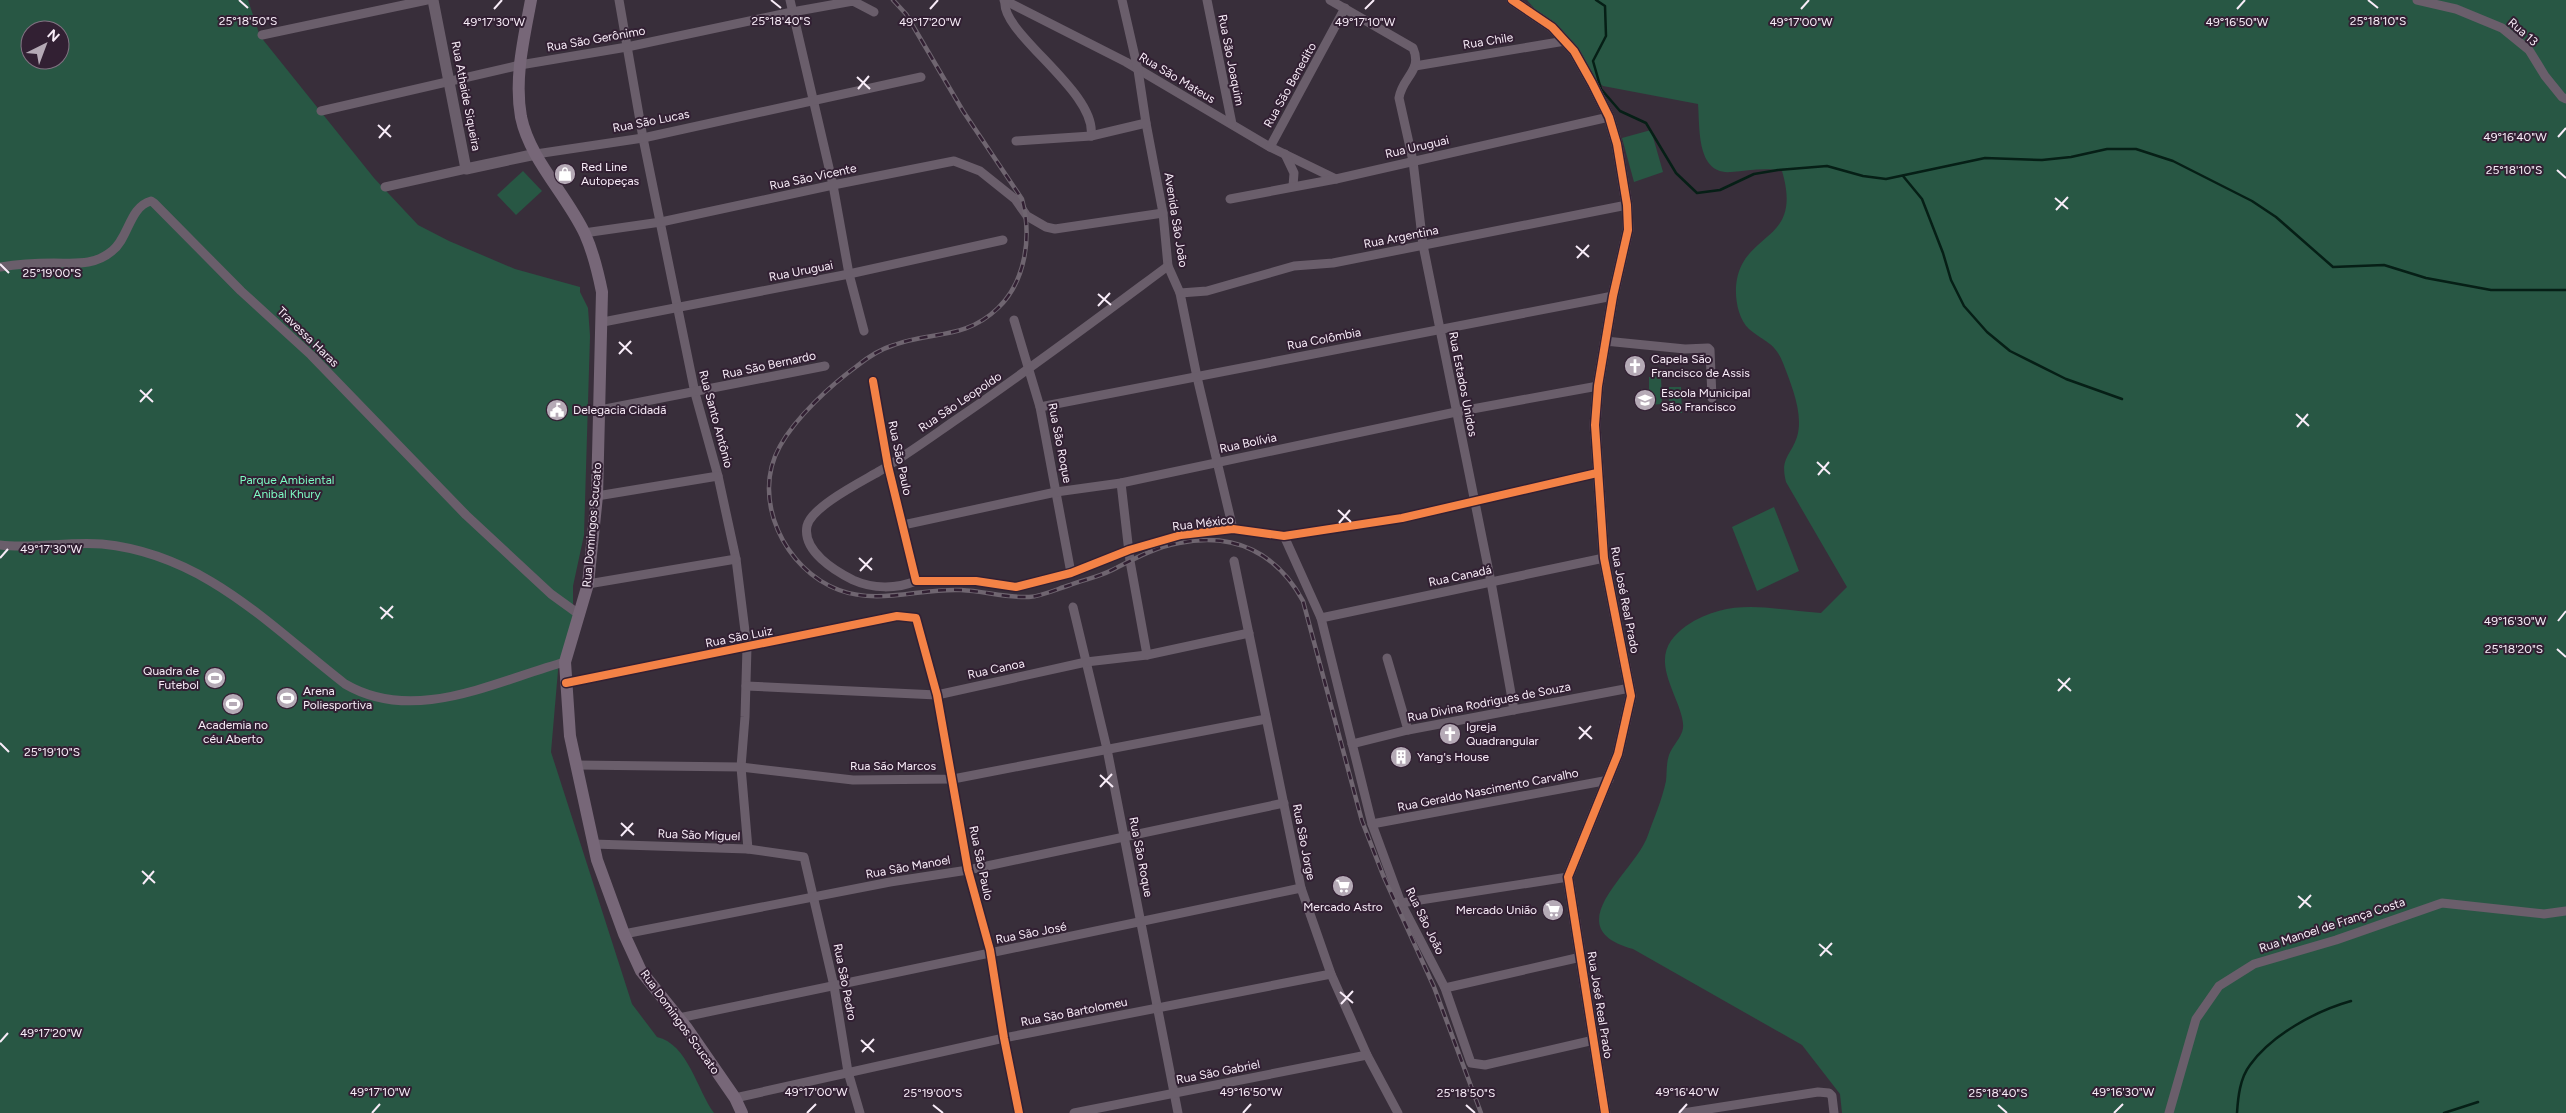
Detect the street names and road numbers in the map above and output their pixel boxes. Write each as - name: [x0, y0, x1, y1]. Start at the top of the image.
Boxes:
- street label: Rua São Joaquim: [1215, 13, 1247, 107]
- street label: Rua 13: [2505, 15, 2541, 49]
- street label: Rua São Gerônimo: [546, 23, 647, 55]
- street label: Rua Chile: [1462, 30, 1515, 52]
- street label: Rua Athaide Siqueira: [448, 40, 484, 152]
- street label: Rua São Benedito: [1261, 40, 1319, 130]
- street label: Rua São Mateus: [1136, 50, 1218, 106]
- street label: Rua São Lucas: [611, 107, 691, 135]
- street label: Rua Uruguai: [1384, 133, 1450, 161]
- street label: Rua São Vicente: [768, 161, 858, 193]
- street label: Avenida São João: [1162, 172, 1190, 268]
- street label: Rua Argentina: [1362, 223, 1440, 251]
- street label: Rua Uruguai: [768, 258, 834, 284]
- street label: Travessa Haras: [274, 304, 342, 370]
- street label: Rua Colômbia: [1286, 325, 1362, 353]
- street label: Rua Estados Unidos: [1446, 330, 1480, 438]
- street label: Rua São Bernardo: [721, 348, 817, 382]
- street label: Rua Santo Antônio: [696, 369, 736, 469]
- street label: Rua São Leopoldo: [916, 369, 1004, 435]
- street label: Rua São Roque: [1045, 402, 1075, 485]
- street label: Rua São Paulo: [885, 419, 915, 497]
- street label: Rua Bolívia: [1218, 430, 1278, 456]
- street label: Rua Domingos Scucato: [580, 462, 604, 588]
- street label: Rua México: [1171, 512, 1235, 534]
- street label: Rua José Real Prado: [1608, 545, 1642, 655]
- street label: Rua Canadá: [1427, 562, 1493, 590]
- street label: Rua São Luiz: [704, 624, 774, 650]
- street label: Rua Canoa: [966, 656, 1026, 682]
- street label: Rua Divina Rodrigues de Souza: [1406, 679, 1572, 725]
- street label: Rua São Marcos: [850, 759, 936, 773]
- street label: Rua Geraldo Nascimento Carvalho: [1396, 766, 1580, 814]
- street label: Rua São Jorge: [1290, 803, 1318, 882]
- street label: Rua São Roque: [1126, 816, 1156, 899]
- street label: Rua São Paulo: [966, 824, 996, 902]
- street label: Rua São Miguel: [657, 827, 741, 843]
- street label: Rua São Manoel: [865, 853, 951, 881]
- street label: Rua São João: [1403, 885, 1447, 957]
- street label: Rua Manoel de França Costa: [2257, 895, 2407, 955]
- street label: Rua São José: [994, 919, 1068, 947]
- street label: Rua São Pedro: [831, 942, 859, 1022]
- street label: Rua José Real Prado: [1585, 950, 1615, 1060]
- street label: Rua Domingos Scucato: [637, 967, 723, 1077]
- street label: Rua São Bartolomeu: [1019, 995, 1129, 1029]
- street label: Rua São Gabriel: [1175, 1057, 1261, 1087]

